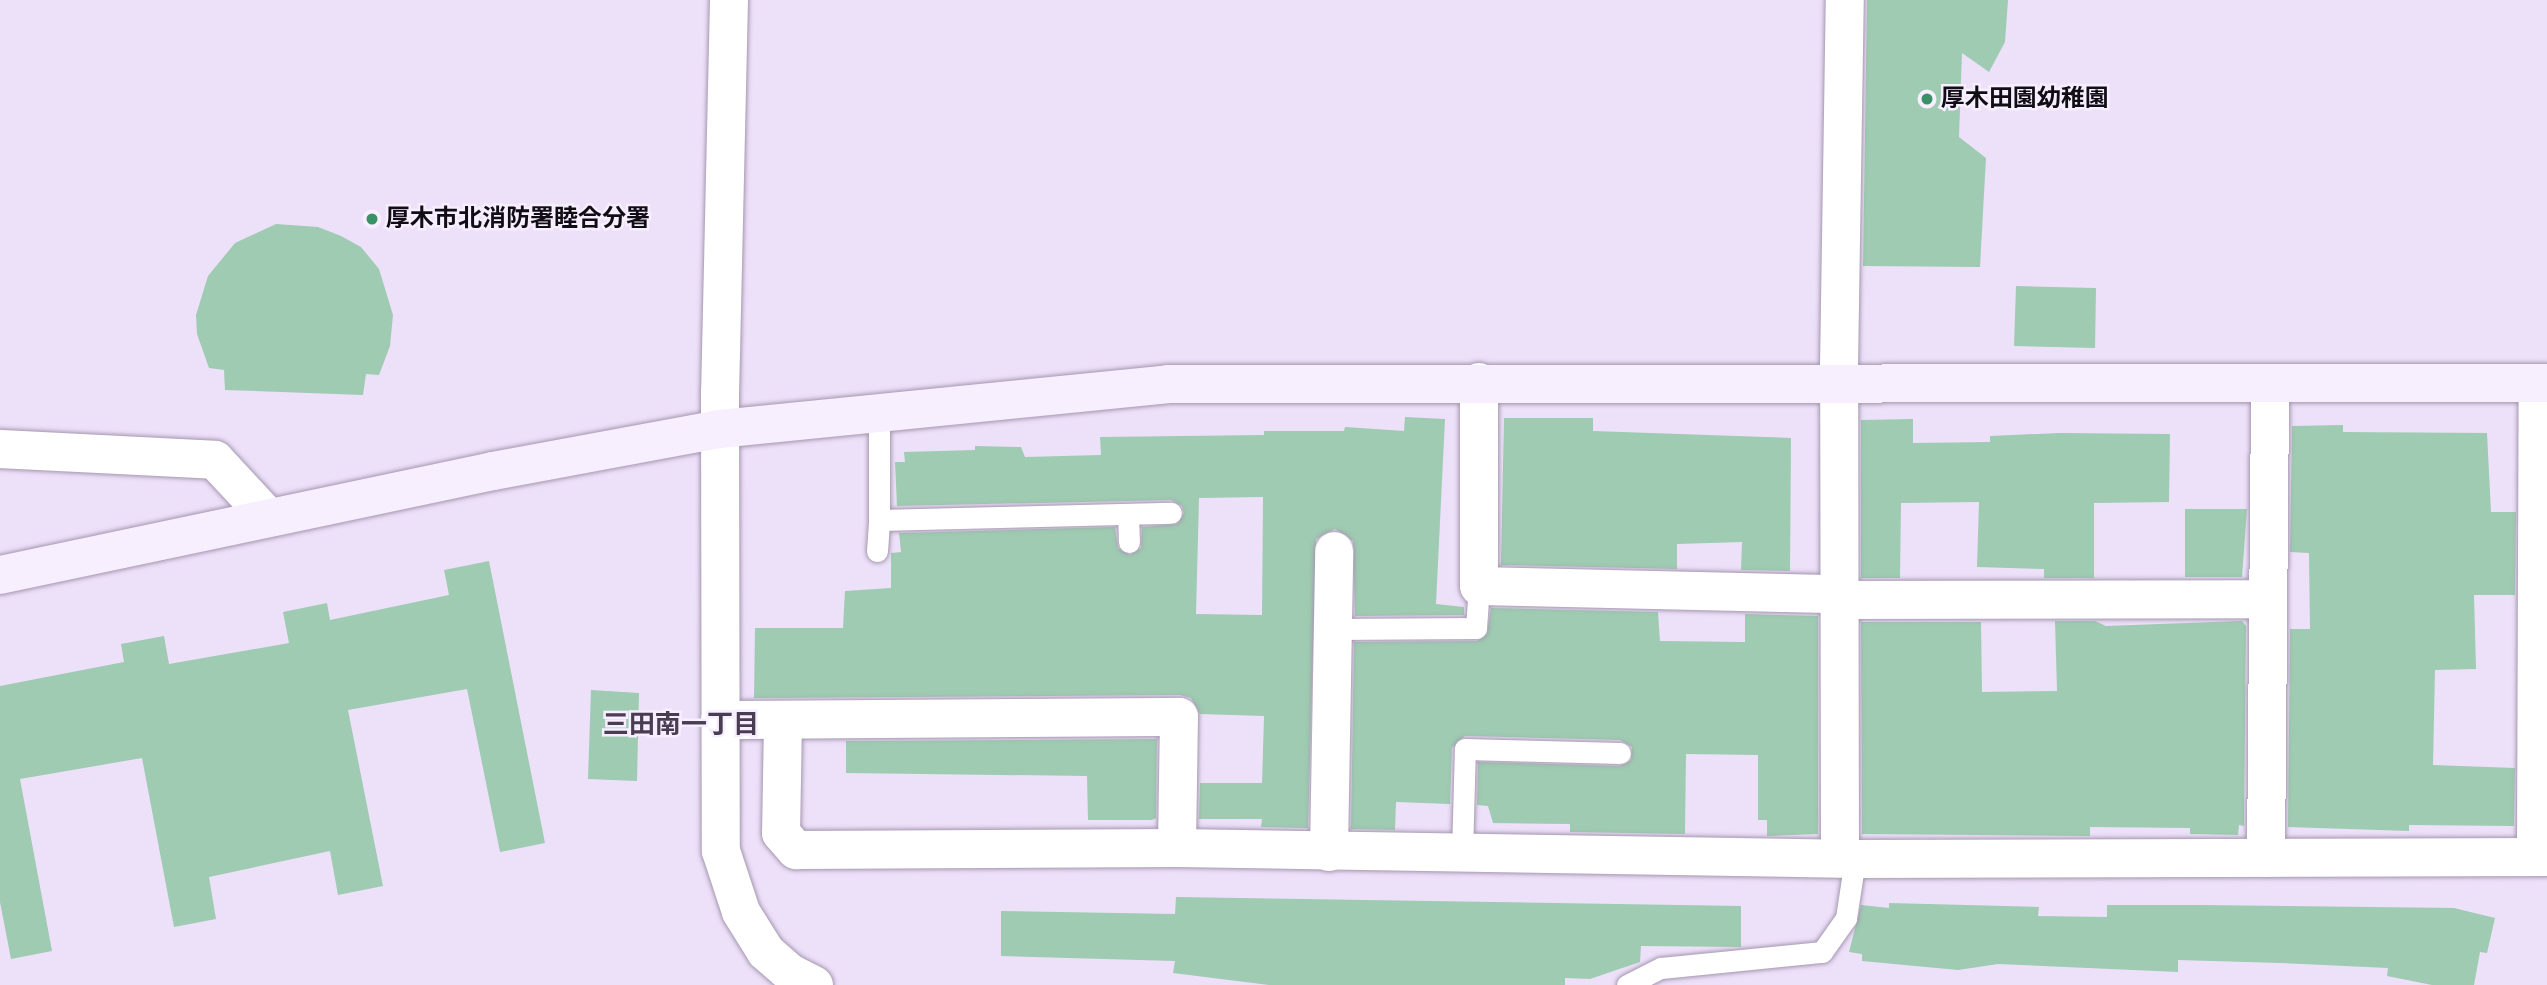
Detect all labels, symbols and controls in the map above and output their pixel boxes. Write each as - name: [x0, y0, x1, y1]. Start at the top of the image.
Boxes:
- place label: 厚木田園幼稚園: [1941, 85, 2109, 113]
- marker: 厚木田園幼稚園: [1919, 91, 1935, 107]
- place label: 厚木市北消防署睦合分署: [386, 205, 650, 233]
- marker: 厚木市北消防署睦合分署: [364, 211, 380, 227]
- district label: 三田南一丁目: [603, 709, 759, 741]

